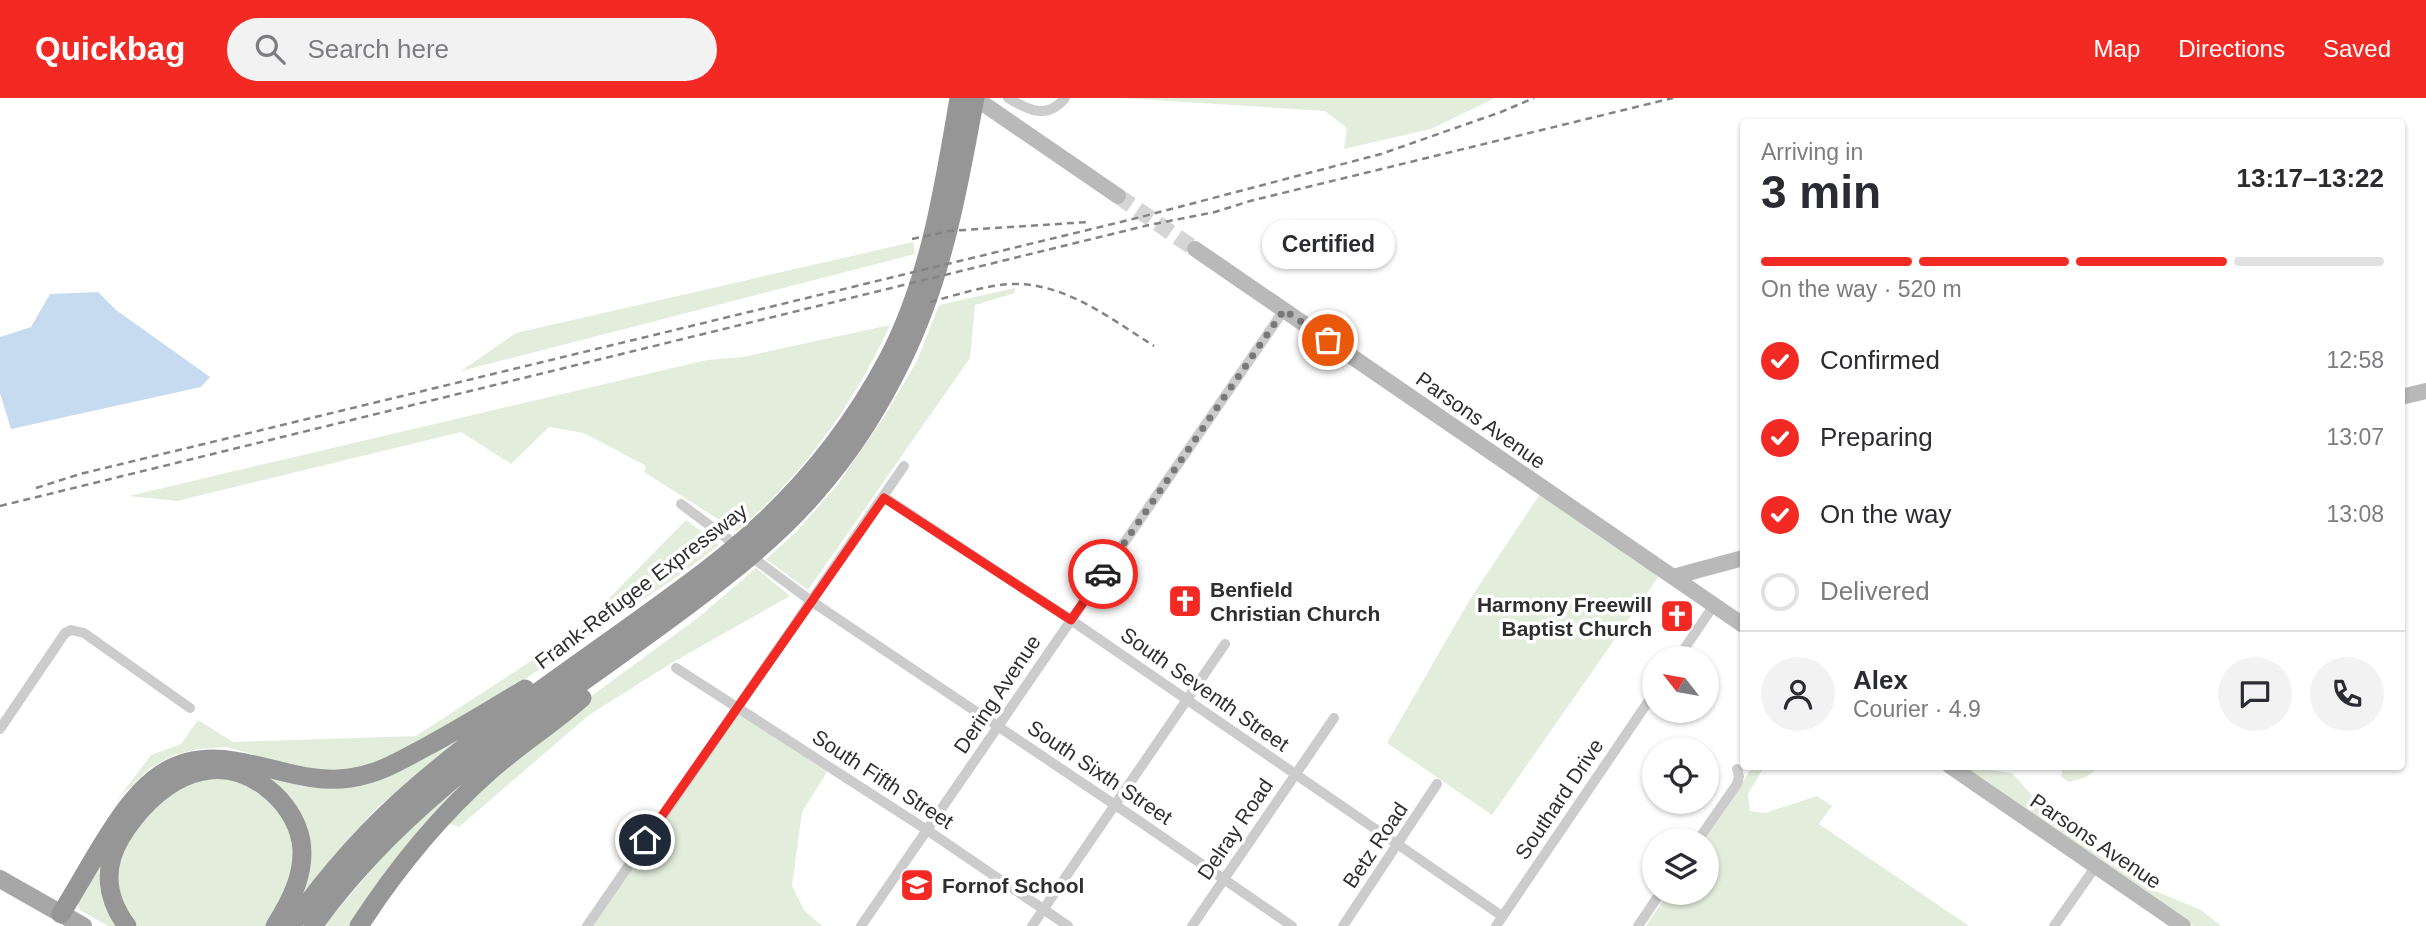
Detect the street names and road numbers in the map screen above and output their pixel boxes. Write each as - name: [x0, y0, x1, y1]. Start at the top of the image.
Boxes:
- street label: Parsons Avenue: [1412, 367, 1550, 473]
- street label: Frank-Refugee Expressway: [531, 499, 752, 673]
- street label: South Seventh Street: [1117, 622, 1293, 756]
- street label: Dering Avenue: [949, 631, 1045, 757]
- street label: South Sixth Street: [1023, 715, 1177, 829]
- street label: South Fifth Street: [808, 725, 958, 833]
- street label: Southard Drive: [1510, 735, 1608, 863]
- street label: Delray Road: [1193, 774, 1277, 884]
- street label: Parsons Avenue: [2026, 789, 2166, 893]
- street label: Betz Road: [1338, 798, 1412, 892]

